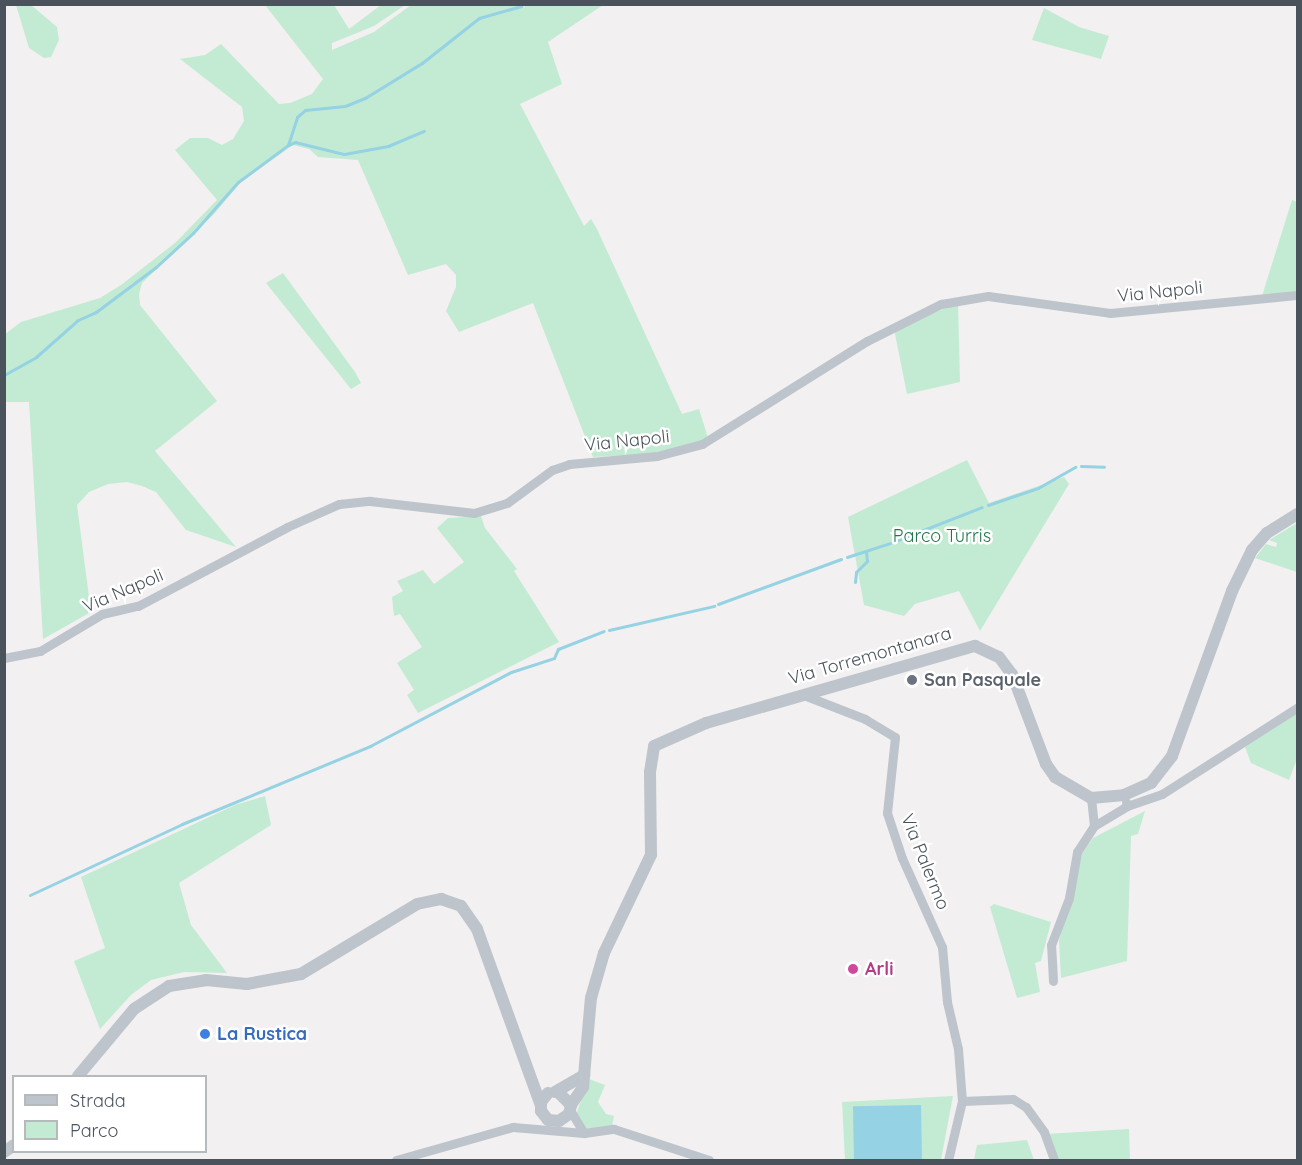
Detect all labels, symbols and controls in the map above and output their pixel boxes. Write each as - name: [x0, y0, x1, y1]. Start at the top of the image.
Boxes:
- street label: Via Napoli: [1116, 277, 1204, 307]
- street label: Via Napoli: [583, 426, 671, 456]
- park label: Parco Turris: [893, 525, 991, 547]
- street label: Via Napoli: [79, 564, 167, 618]
- street label: Via Torremontanara: [786, 622, 954, 690]
- place label: San Pasquale: [924, 669, 1041, 691]
- marker: San Pasquale: [905, 673, 919, 687]
- street label: Via Palermo: [896, 811, 954, 913]
- place label: Arli: [865, 958, 893, 980]
- marker: Arli: [846, 962, 860, 976]
- place label: La Rustica: [217, 1023, 307, 1045]
- marker: La Rustica: [198, 1027, 212, 1041]
- legend: [12, 1075, 207, 1153]
- text: Strada: [70, 1089, 126, 1112]
- text: Parco: [70, 1119, 118, 1142]

